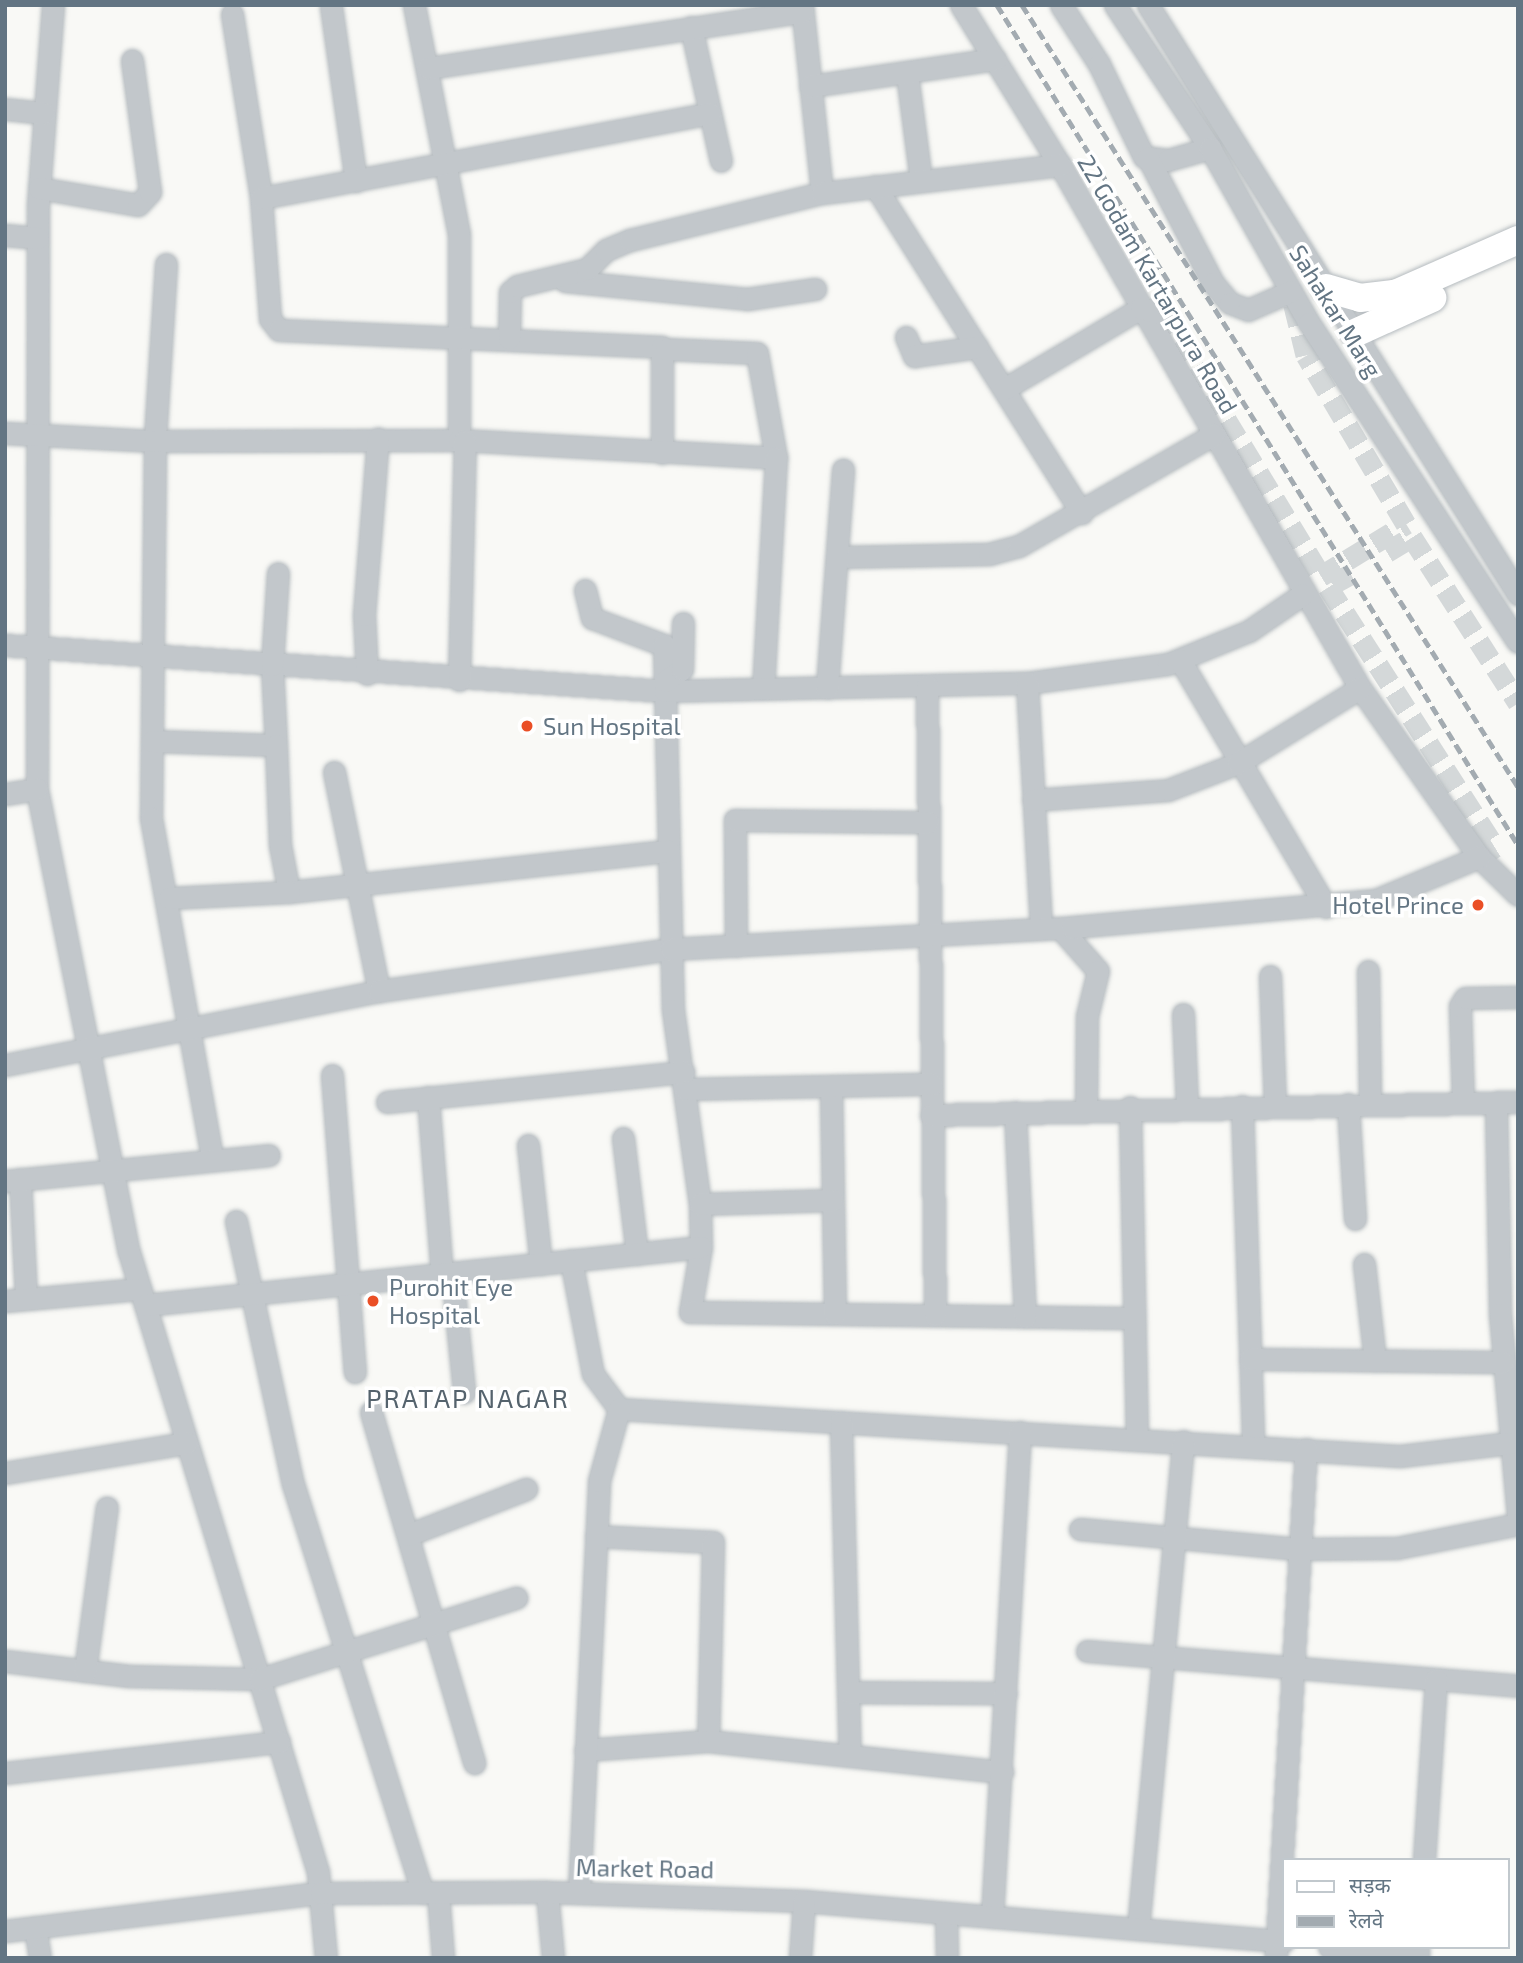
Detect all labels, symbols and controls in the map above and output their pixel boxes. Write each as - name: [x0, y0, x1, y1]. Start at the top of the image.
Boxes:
- street label: 22 Godam Kartarpura Road: [1072, 149, 1244, 419]
- street label: Sahakar Marg: [1284, 239, 1388, 383]
- place label: Sun Hospital: [543, 712, 681, 740]
- marker: Sun Hospital: [517, 716, 537, 736]
- place label: Hotel Prince: [1332, 891, 1464, 919]
- marker: Hotel Prince: [1470, 897, 1486, 913]
- place label: Purohit Eye Hospital: [389, 1273, 513, 1329]
- marker: Purohit Eye Hospital: [363, 1291, 383, 1311]
- district label: PRATAP NAGAR: [368, 1382, 568, 1414]
- street label: Market Road: [576, 1852, 714, 1884]
- legend: [1282, 1858, 1509, 1949]
- text: सड़क: [1349, 1872, 1391, 1897]
- text: रेलवे: [1349, 1907, 1384, 1932]

